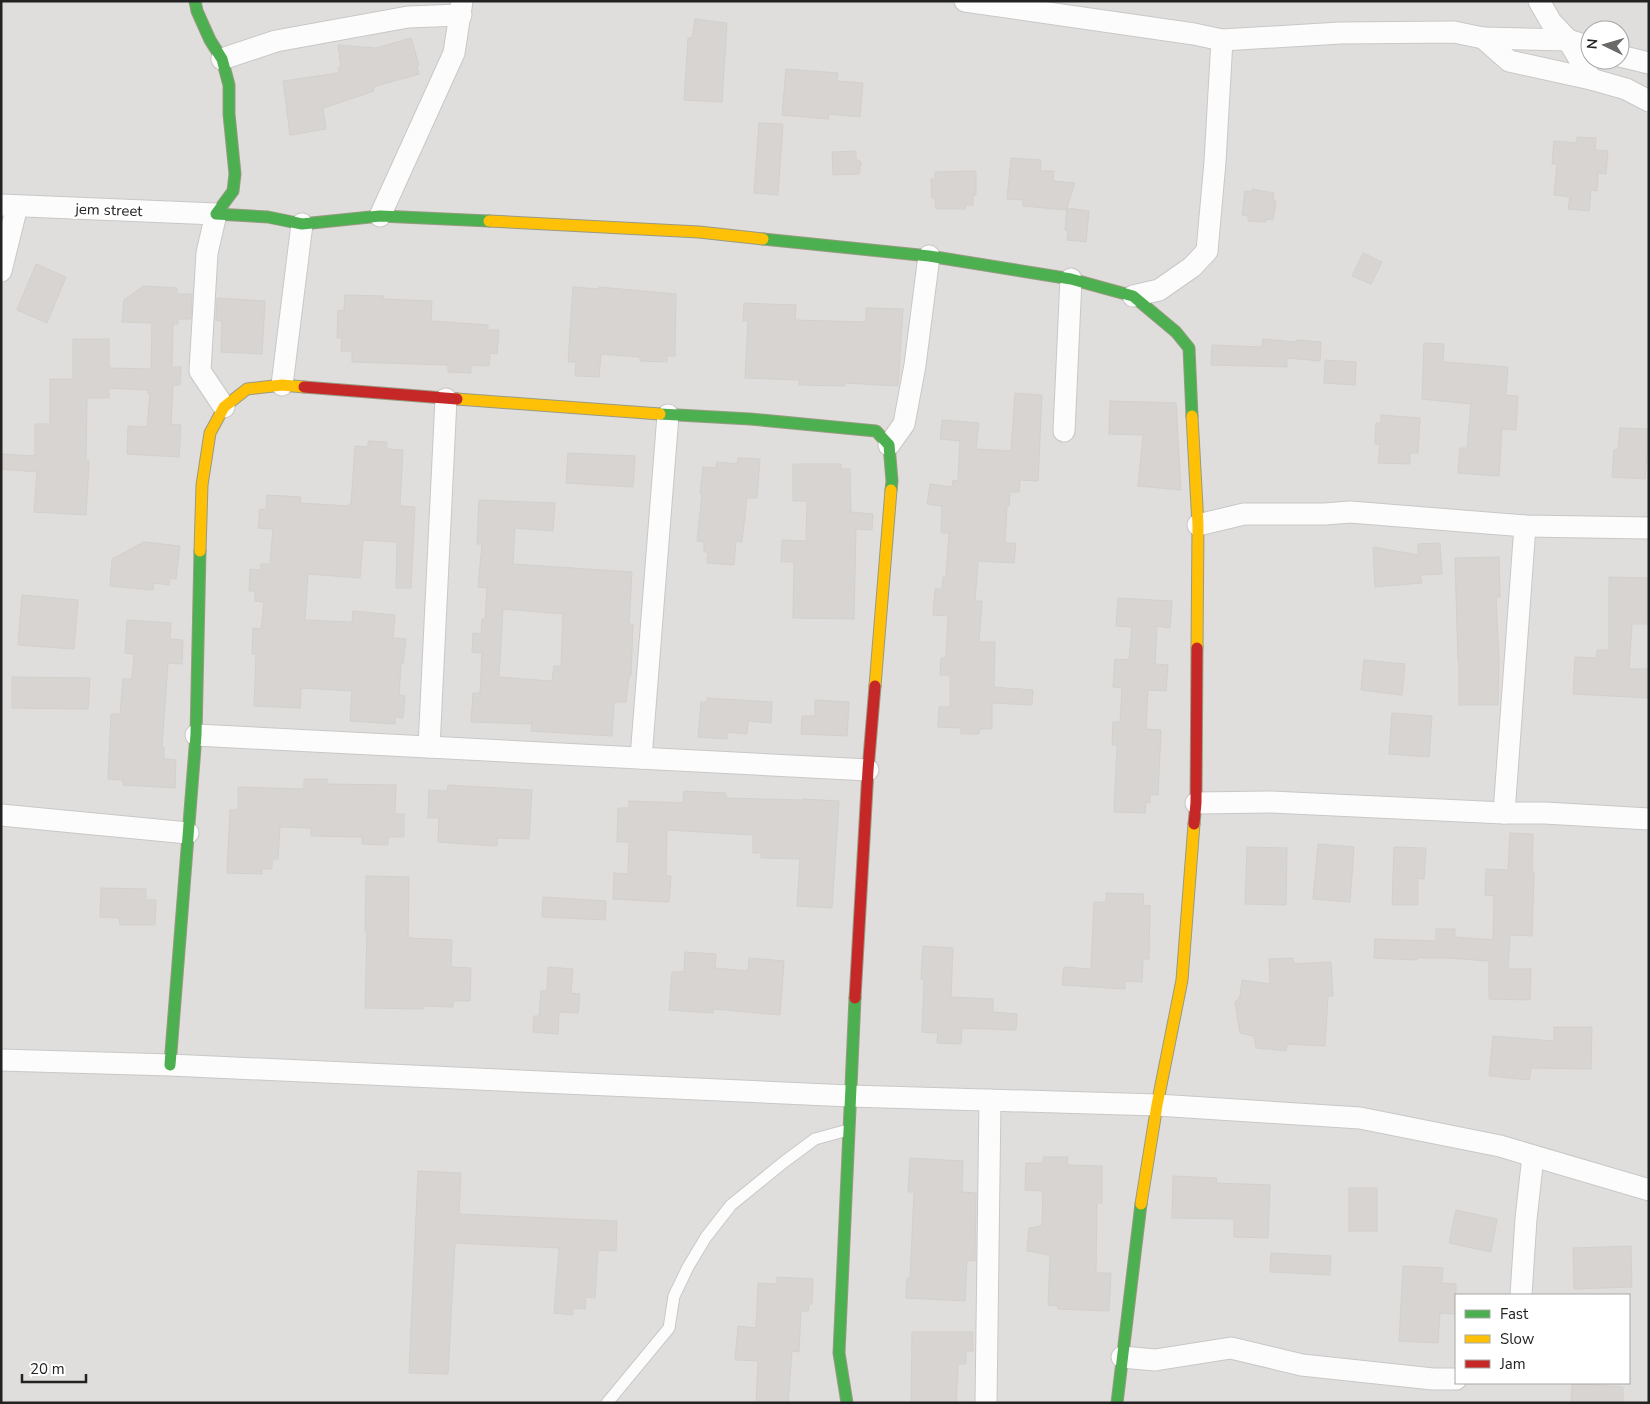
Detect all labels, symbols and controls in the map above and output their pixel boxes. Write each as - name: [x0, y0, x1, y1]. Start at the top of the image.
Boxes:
- north arrow: [1580, 20, 1630, 70]
- text: N: [1583, 38, 1602, 50]
- street label: jem street: [74, 199, 144, 221]
- legend: [1455, 1294, 1630, 1384]
- text: Fast: [1500, 1304, 1529, 1324]
- text: Slow: [1500, 1329, 1535, 1349]
- scale bar: [22, 1352, 86, 1384]
- text: Jam: [1499, 1354, 1526, 1374]
- text: 20 m: [30, 1359, 65, 1379]

